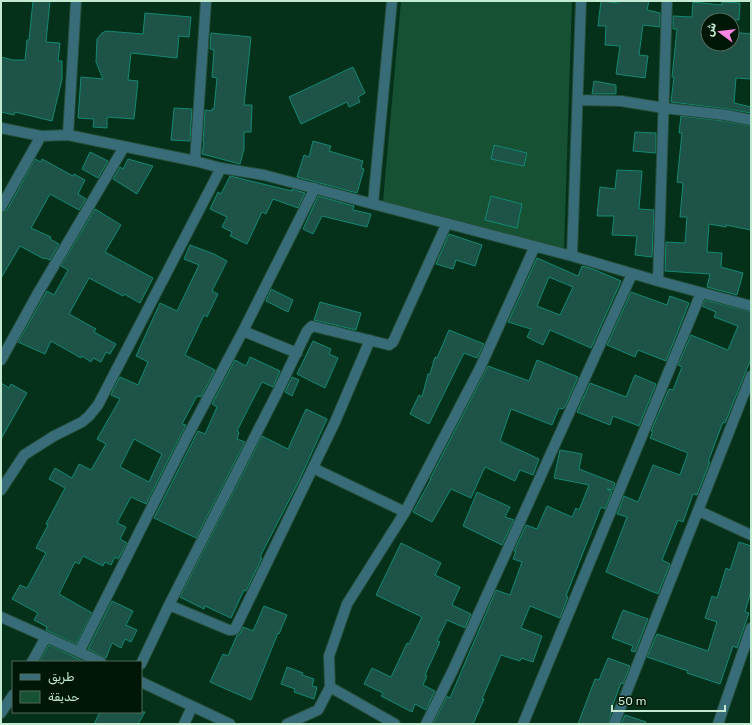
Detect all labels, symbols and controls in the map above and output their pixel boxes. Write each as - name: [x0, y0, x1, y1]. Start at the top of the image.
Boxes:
- north arrow: [700, 12, 740, 52]
- text: ش: [703, 21, 719, 38]
- legend: [12, 661, 142, 713]
- text: طريق: [48, 670, 74, 685]
- scale bar: [612, 687, 725, 713]
- text: حديقة: [48, 690, 80, 704]
- text: 50 m: [618, 694, 646, 708]

